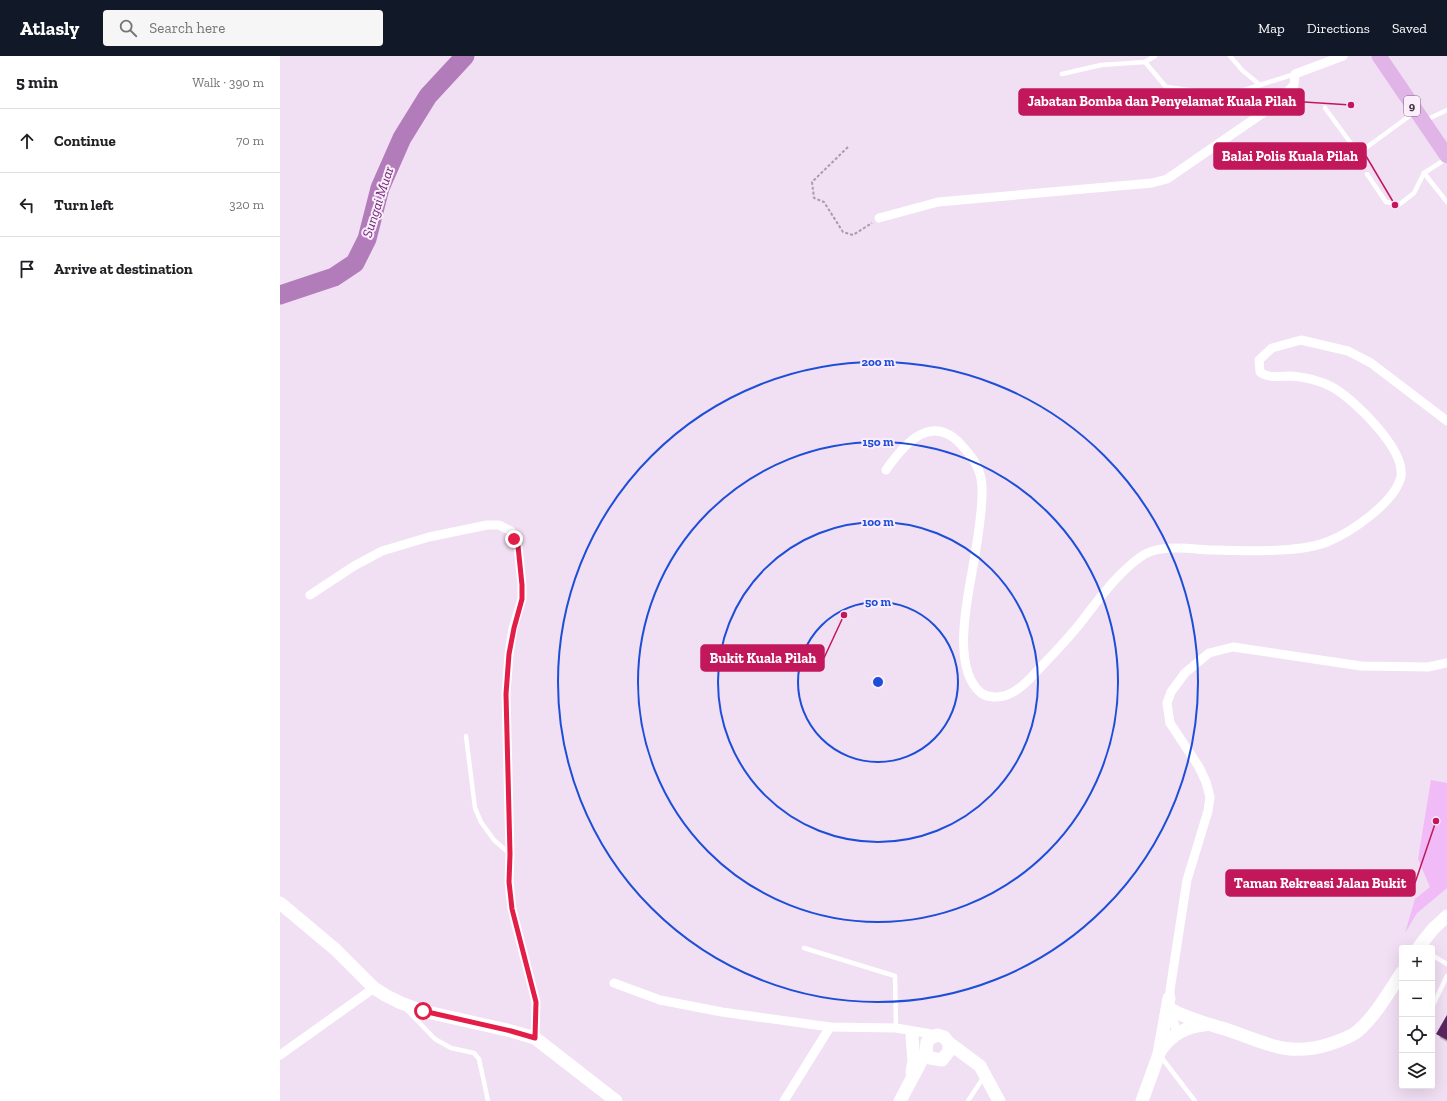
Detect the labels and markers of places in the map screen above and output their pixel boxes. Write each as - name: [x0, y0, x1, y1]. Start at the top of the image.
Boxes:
- callout: Jabatan Bomba dan Penyelamat Kuala Pilah: [1019, 89, 1304, 115]
- callout: Balai Polis Kuala Pilah: [1214, 143, 1366, 169]
- callout: Bukit Kuala Pilah: [701, 645, 824, 671]
- centre of rings: [871, 675, 885, 689]
- callout: Taman Rekreasi Jalan Bukit: [1226, 870, 1415, 896]

